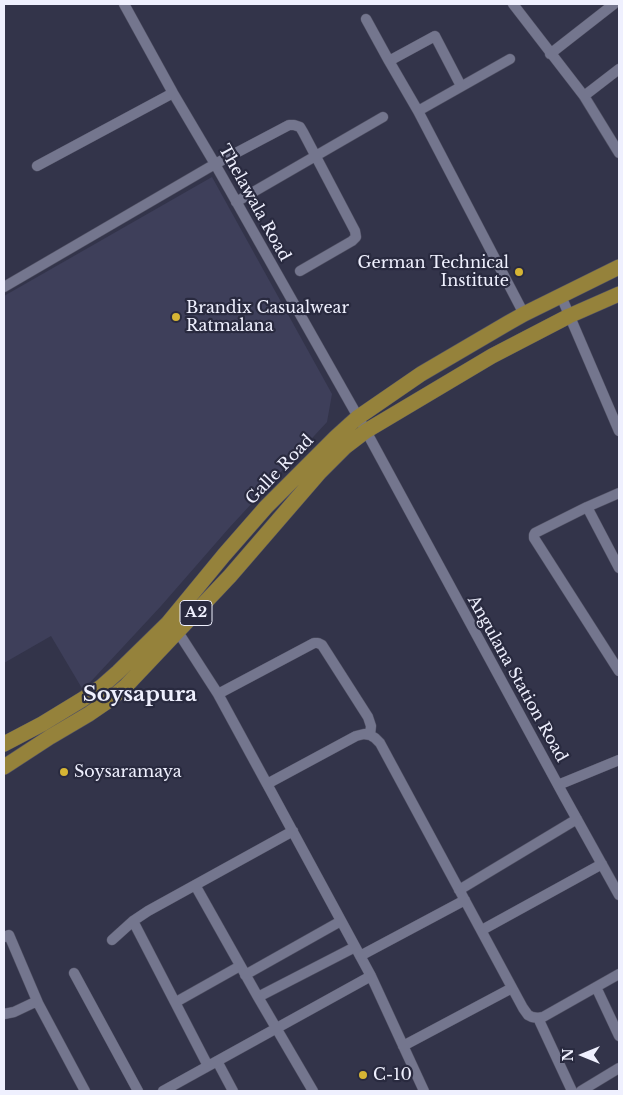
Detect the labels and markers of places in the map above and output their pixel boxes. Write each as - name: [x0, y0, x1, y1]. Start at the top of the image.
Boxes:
- place label: German Technical Institute: [358, 253, 509, 291]
- marker: German Technical Institute: [513, 266, 525, 278]
- place label: Brandix Casualwear Ratmalana: [186, 298, 349, 336]
- marker: Brandix Casualwear Ratmalana: [170, 311, 182, 323]
- place label: Soysaramaya: [74, 762, 182, 782]
- marker: Soysaramaya: [58, 766, 70, 778]
- place label: C-10: [373, 1065, 412, 1085]
- marker: C-10: [357, 1069, 369, 1081]

